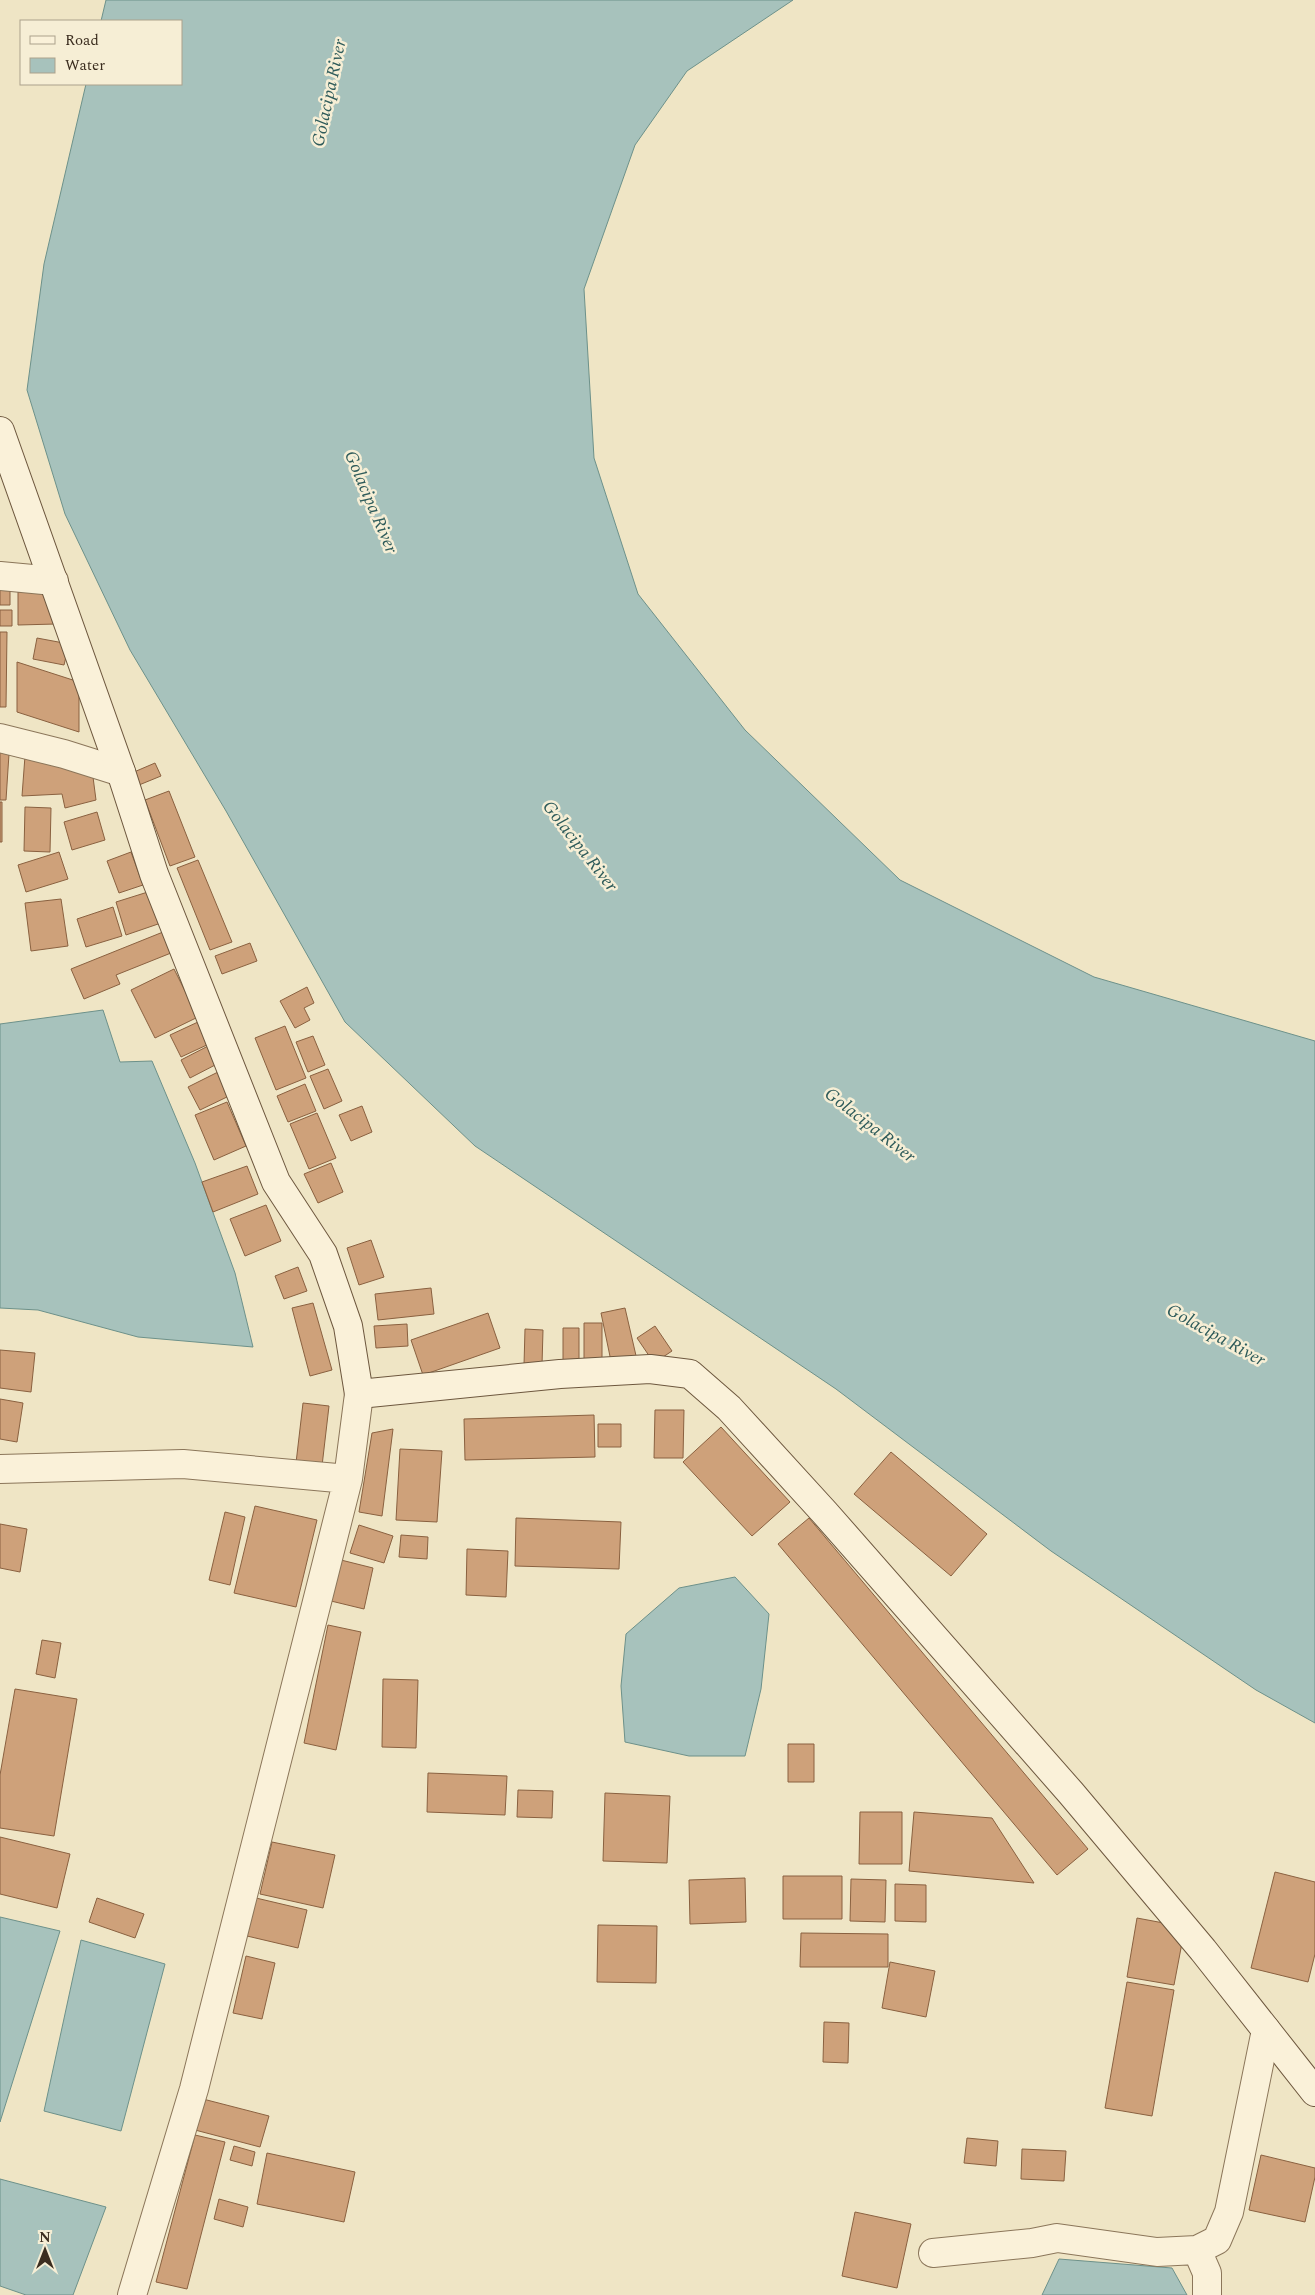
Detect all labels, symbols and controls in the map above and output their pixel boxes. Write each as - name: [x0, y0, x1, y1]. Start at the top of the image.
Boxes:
- legend: [20, 20, 182, 85]
- text: Road: [65, 29, 99, 52]
- water label: Golacipa River: [304, 36, 354, 149]
- text: Water: [65, 54, 105, 77]
- water label: Golacipa River: [337, 446, 405, 558]
- water label: Golacipa River: [536, 795, 625, 898]
- water label: Golacipa River: [819, 1081, 922, 1170]
- water label: Golacipa River: [1162, 1297, 1271, 1374]
- north arrow: [20, 2225, 70, 2275]
- text: N: [39, 2227, 51, 2248]

